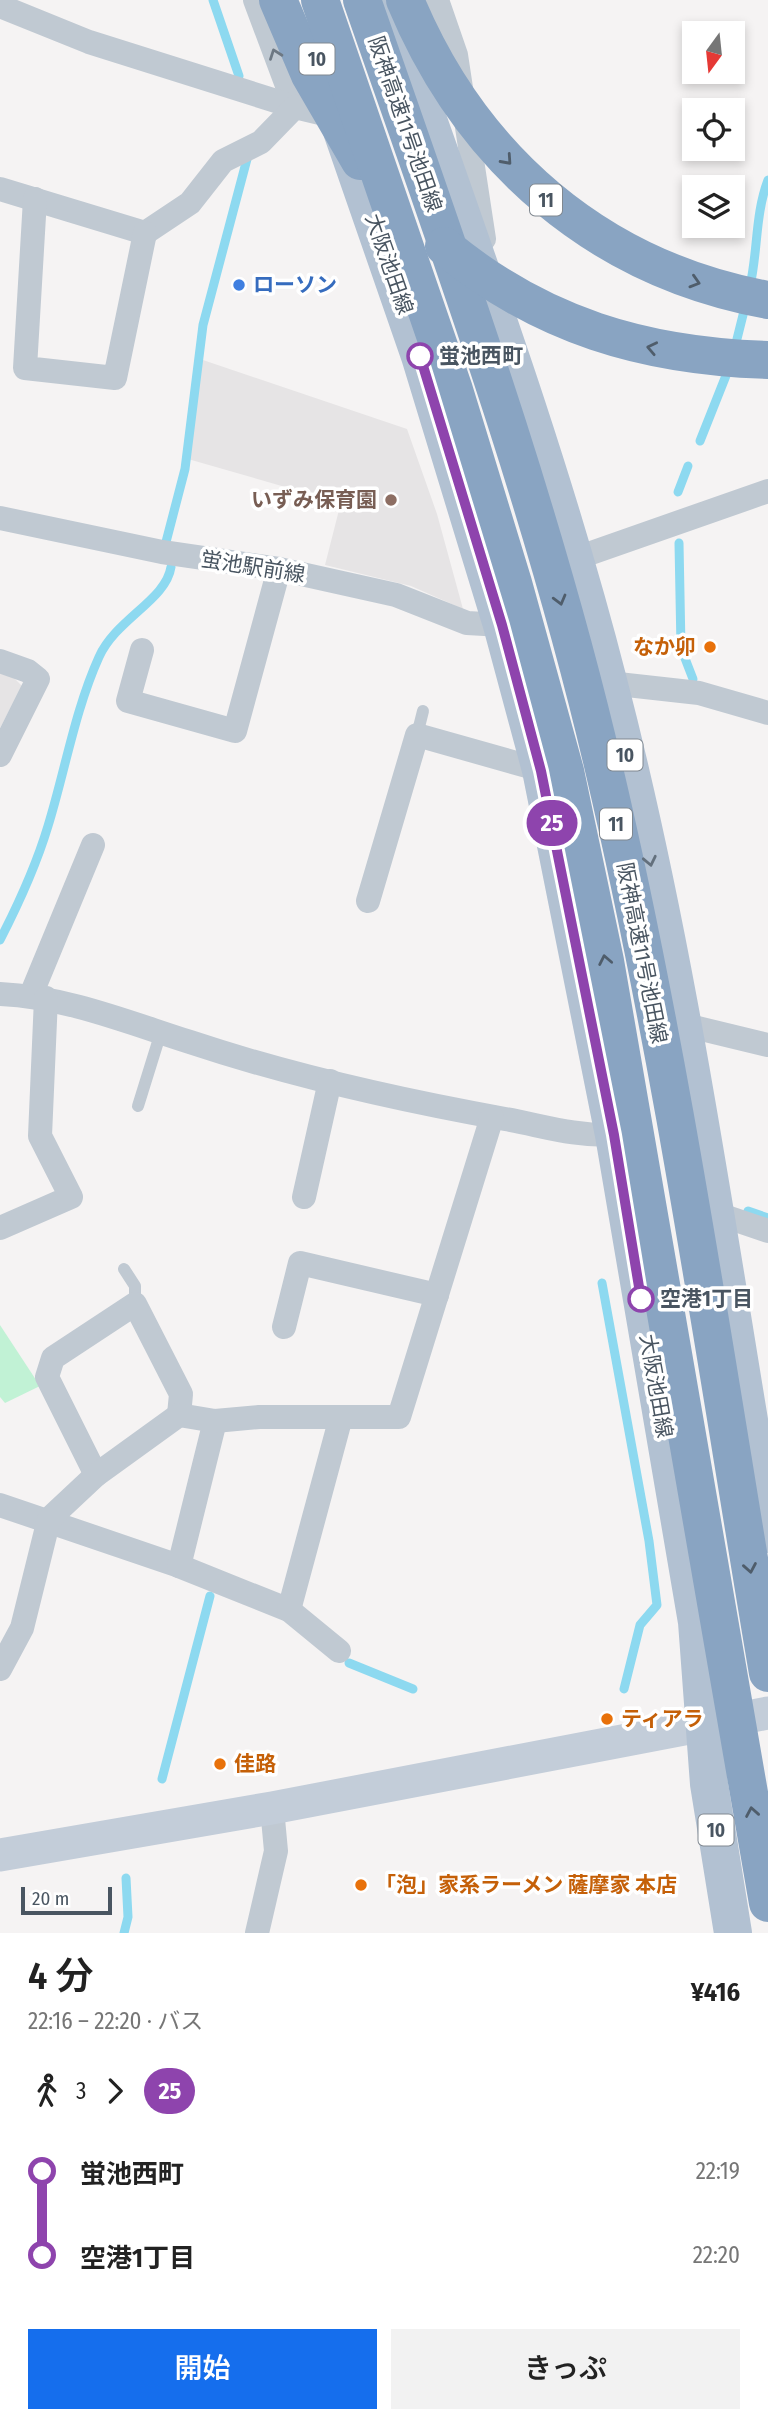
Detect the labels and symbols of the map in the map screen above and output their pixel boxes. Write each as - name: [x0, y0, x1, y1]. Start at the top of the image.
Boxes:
- north arrow: [682, 21, 746, 84]
- street label: 阪神高速11号池田線: [363, 33, 447, 215]
- road number: 10: [300, 44, 334, 74]
- one-way arrow: [269, 48, 283, 60]
- one-way arrow: [499, 152, 511, 165]
- road number: 11: [530, 184, 562, 216]
- street label: 大阪池田線: [360, 210, 418, 318]
- place label: ローソン: [253, 272, 337, 298]
- one-way arrow: [689, 274, 701, 289]
- marker: ローソン: [231, 277, 247, 293]
- one-way arrow: [646, 342, 658, 357]
- marker: 蛍池西町: [407, 343, 433, 369]
- place label: 蛍池西町: [439, 343, 523, 369]
- place label: いずみ保育園: [251, 487, 377, 513]
- marker: いずみ保育園: [383, 492, 399, 508]
- street label: 蛍池駅前線: [199, 546, 307, 588]
- one-way arrow: [552, 594, 566, 606]
- place label: なか卯: [633, 634, 696, 660]
- marker: なか卯: [702, 639, 718, 655]
- road number: 10: [608, 740, 642, 770]
- line badge: 25: [520, 800, 584, 846]
- road number: 11: [600, 808, 632, 839]
- one-way arrow: [641, 855, 656, 867]
- street label: 阪神高速11号池田線: [612, 860, 672, 1046]
- one-way arrow: [598, 954, 613, 966]
- marker: 空港1丁目: [628, 1286, 654, 1312]
- place label: 空港1丁目: [660, 1286, 753, 1312]
- street label: 大阪池田線: [634, 1332, 678, 1440]
- one-way arrow: [742, 1562, 757, 1574]
- place label: ティアラ: [621, 1706, 704, 1732]
- marker: ティアラ: [599, 1711, 615, 1727]
- place label: 佳路: [234, 1751, 276, 1777]
- marker: 佳路: [212, 1756, 228, 1772]
- one-way arrow: [745, 1806, 760, 1818]
- road number: 10: [698, 1814, 734, 1846]
- place label: 「泡」家系ラーメン 薩摩家 本店: [375, 1872, 677, 1898]
- marker: 「泡」家系ラーメン 薩摩家 本店: [353, 1877, 369, 1893]
- scale bar: [21, 1884, 112, 1916]

